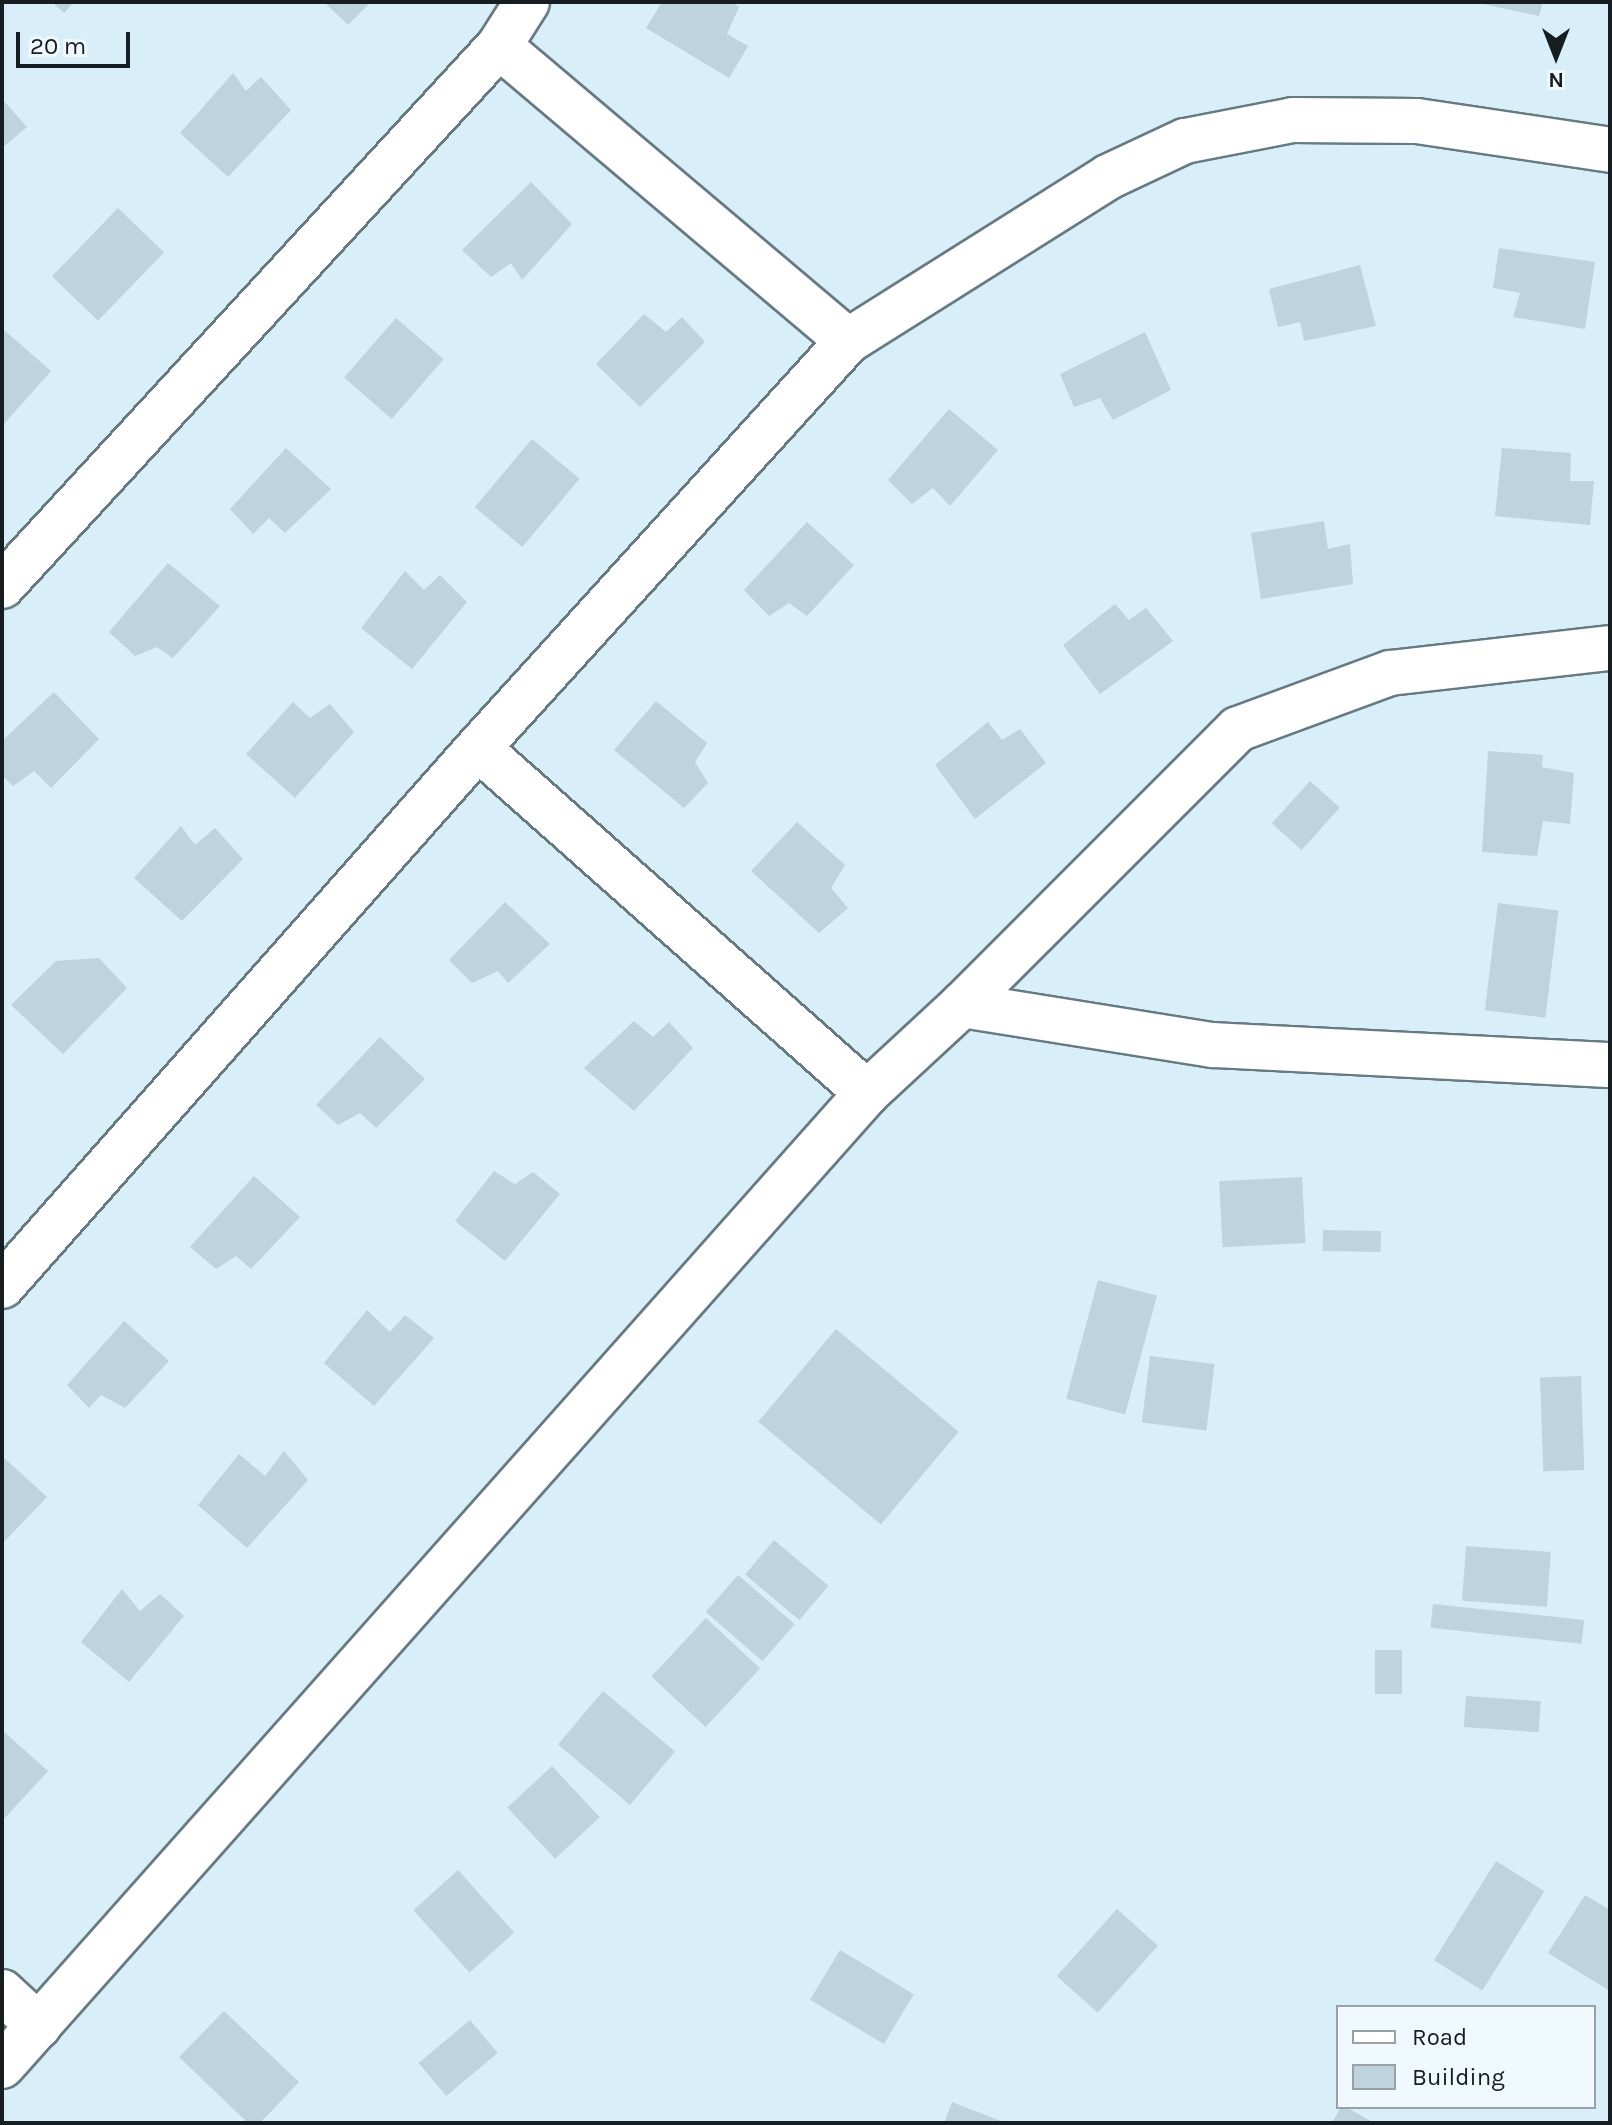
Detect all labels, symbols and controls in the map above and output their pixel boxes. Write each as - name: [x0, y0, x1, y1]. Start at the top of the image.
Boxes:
- scale bar: [20, 16, 134, 66]
- north arrow: [1516, 16, 1596, 96]
- text: 20 m: [30, 32, 86, 60]
- text: N: [1548, 67, 1564, 93]
- legend: [1336, 2005, 1596, 2109]
- text: Road: [1412, 2023, 1467, 2051]
- text: Building: [1412, 2063, 1505, 2091]

